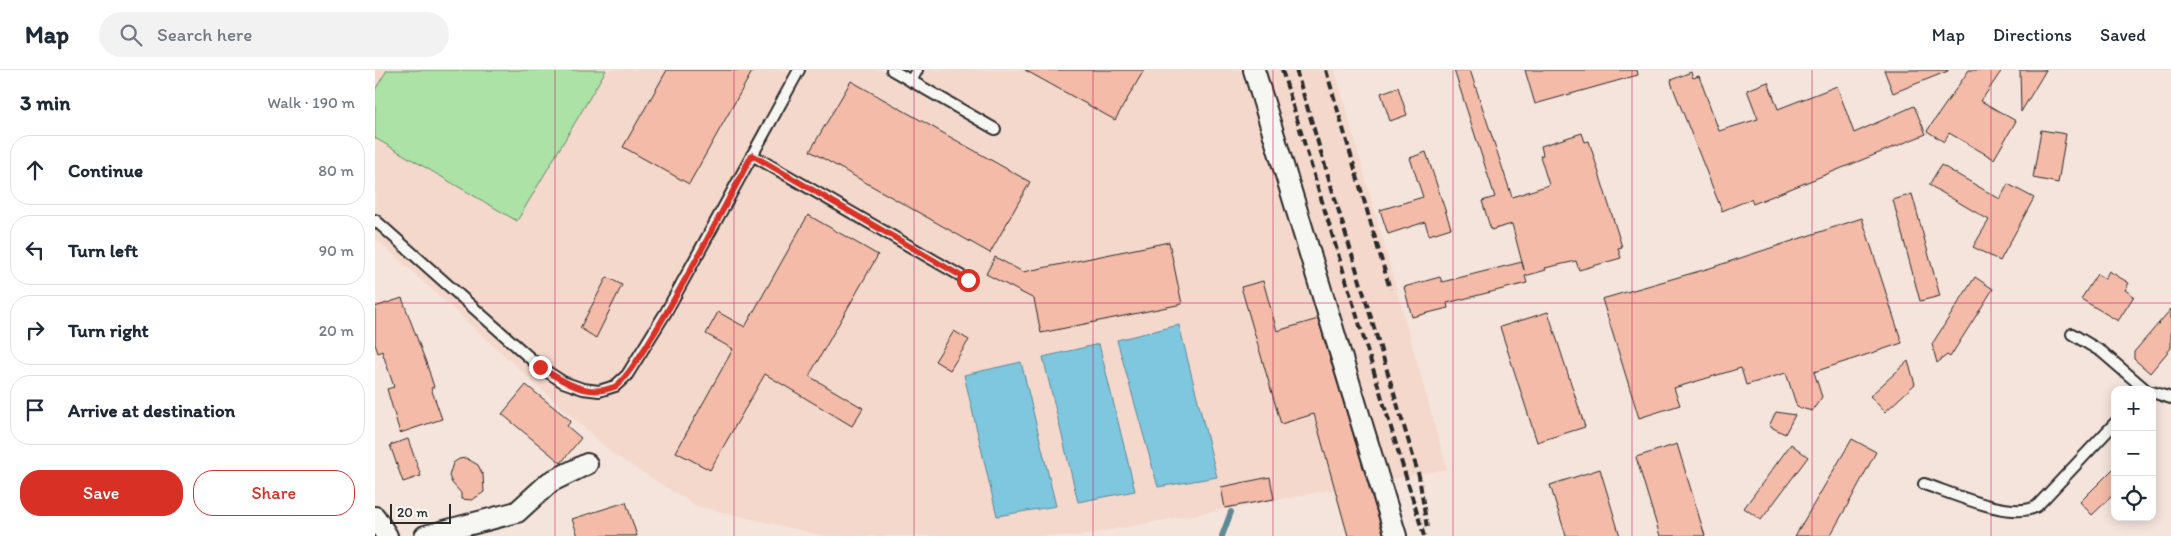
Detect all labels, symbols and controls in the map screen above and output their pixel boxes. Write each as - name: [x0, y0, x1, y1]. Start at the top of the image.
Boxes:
- search box: [99, 12, 449, 57]
- text: Map: [25, 20, 69, 49]
- icon: search: [117, 21, 145, 49]
- text: Search here: [157, 23, 252, 46]
- text: Map: [1932, 24, 1965, 46]
- text: Directions: [1993, 24, 2072, 46]
- text: Saved: [2100, 24, 2146, 46]
- text: 3 min: [20, 90, 70, 115]
- text: Walk · 190 m: [267, 93, 355, 112]
- icon: ahead: [21, 156, 49, 184]
- text: Continue: [68, 159, 143, 182]
- text: 80 m: [318, 161, 354, 180]
- icon: left: [21, 236, 49, 264]
- text: Turn left: [68, 239, 138, 262]
- text: 90 m: [319, 241, 354, 260]
- route start: [957, 269, 980, 292]
- icon: right: [21, 316, 49, 344]
- text: Turn right: [68, 319, 149, 342]
- text: 20 m: [319, 321, 354, 340]
- route end: [529, 356, 552, 379]
- map controls: [2111, 386, 2156, 521]
- button: +: [2111, 386, 2156, 431]
- icon: arrive: [21, 396, 49, 424]
- text: Arrive at destination: [68, 399, 235, 422]
- button: −: [2111, 431, 2156, 476]
- button: Save: [20, 470, 183, 516]
- button: Share: [193, 470, 355, 516]
- button: locate: [2111, 476, 2156, 521]
- scale bar: [390, 501, 451, 524]
- text: 20 m: [397, 504, 428, 521]

